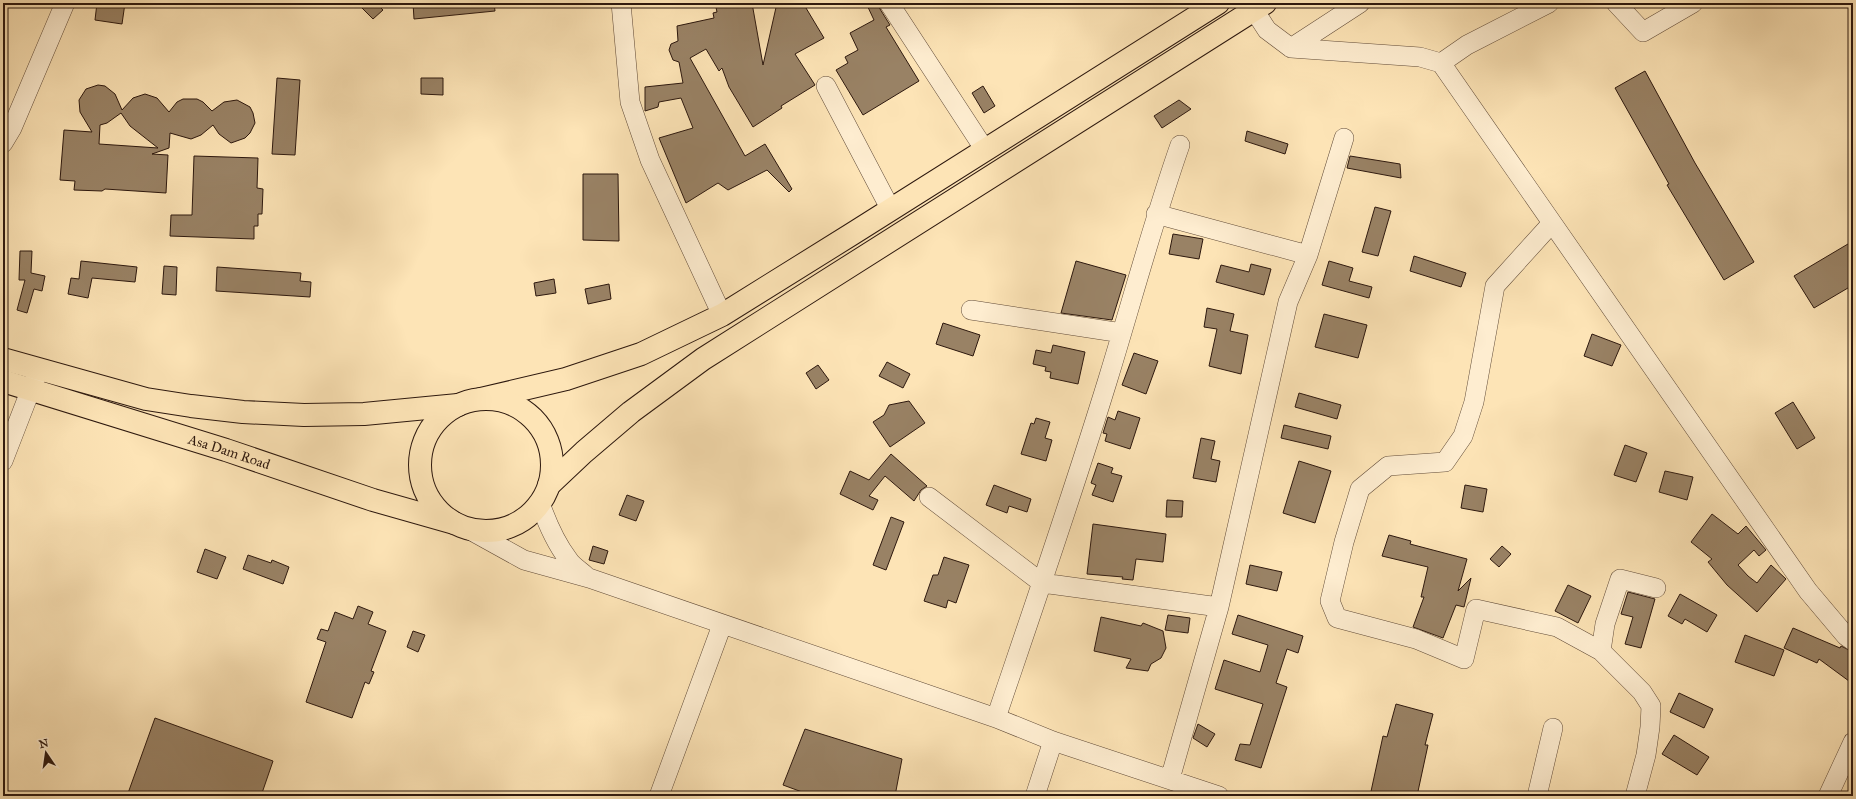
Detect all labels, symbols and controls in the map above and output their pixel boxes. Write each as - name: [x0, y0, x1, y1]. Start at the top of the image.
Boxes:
- street label: Asa Dam Road: [185, 431, 272, 473]
- north arrow: [26, 733, 66, 773]
- text: N: [38, 736, 51, 751]

